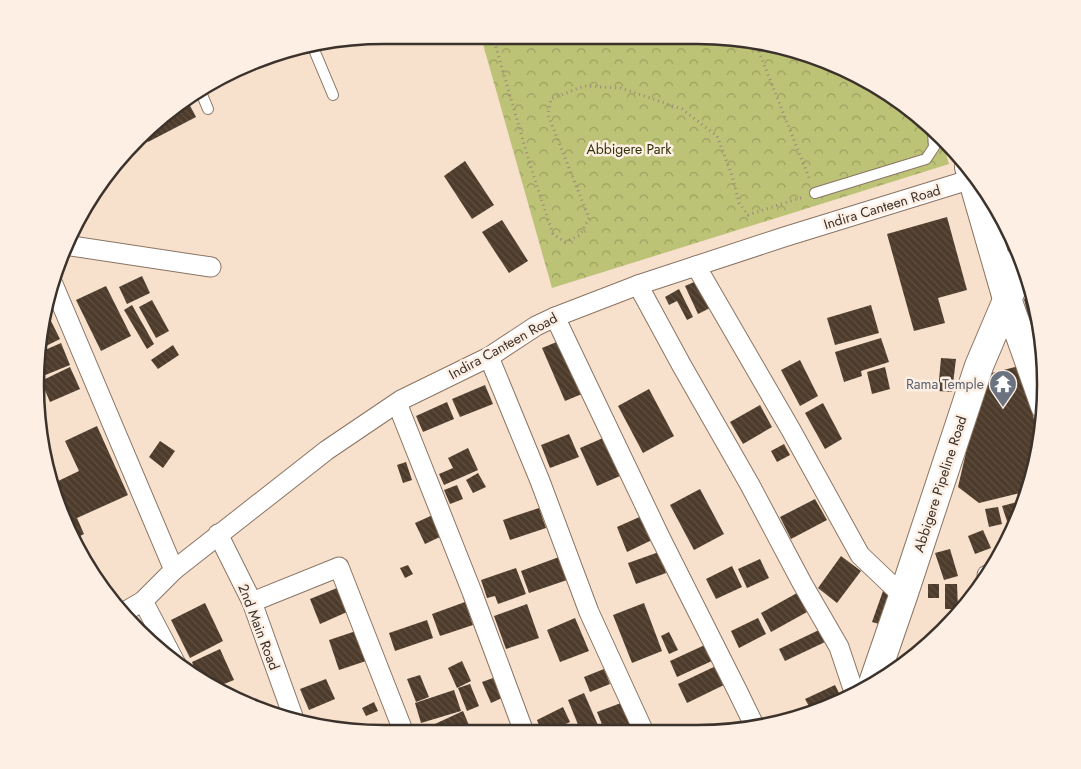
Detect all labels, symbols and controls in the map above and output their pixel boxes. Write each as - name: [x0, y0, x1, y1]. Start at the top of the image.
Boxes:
- park label: Abbigere Park: [587, 139, 672, 159]
- street label: Indira Canteen Road: [821, 180, 943, 234]
- street label: Indira Canteen Road: [445, 308, 561, 384]
- temple icon: Rama Temple: [988, 369, 1018, 408]
- place label: Rama Temple: [906, 374, 984, 394]
- street label: Abbigere Pipeline Road: [908, 413, 972, 555]
- street label: 2nd Main Road: [233, 581, 285, 673]

